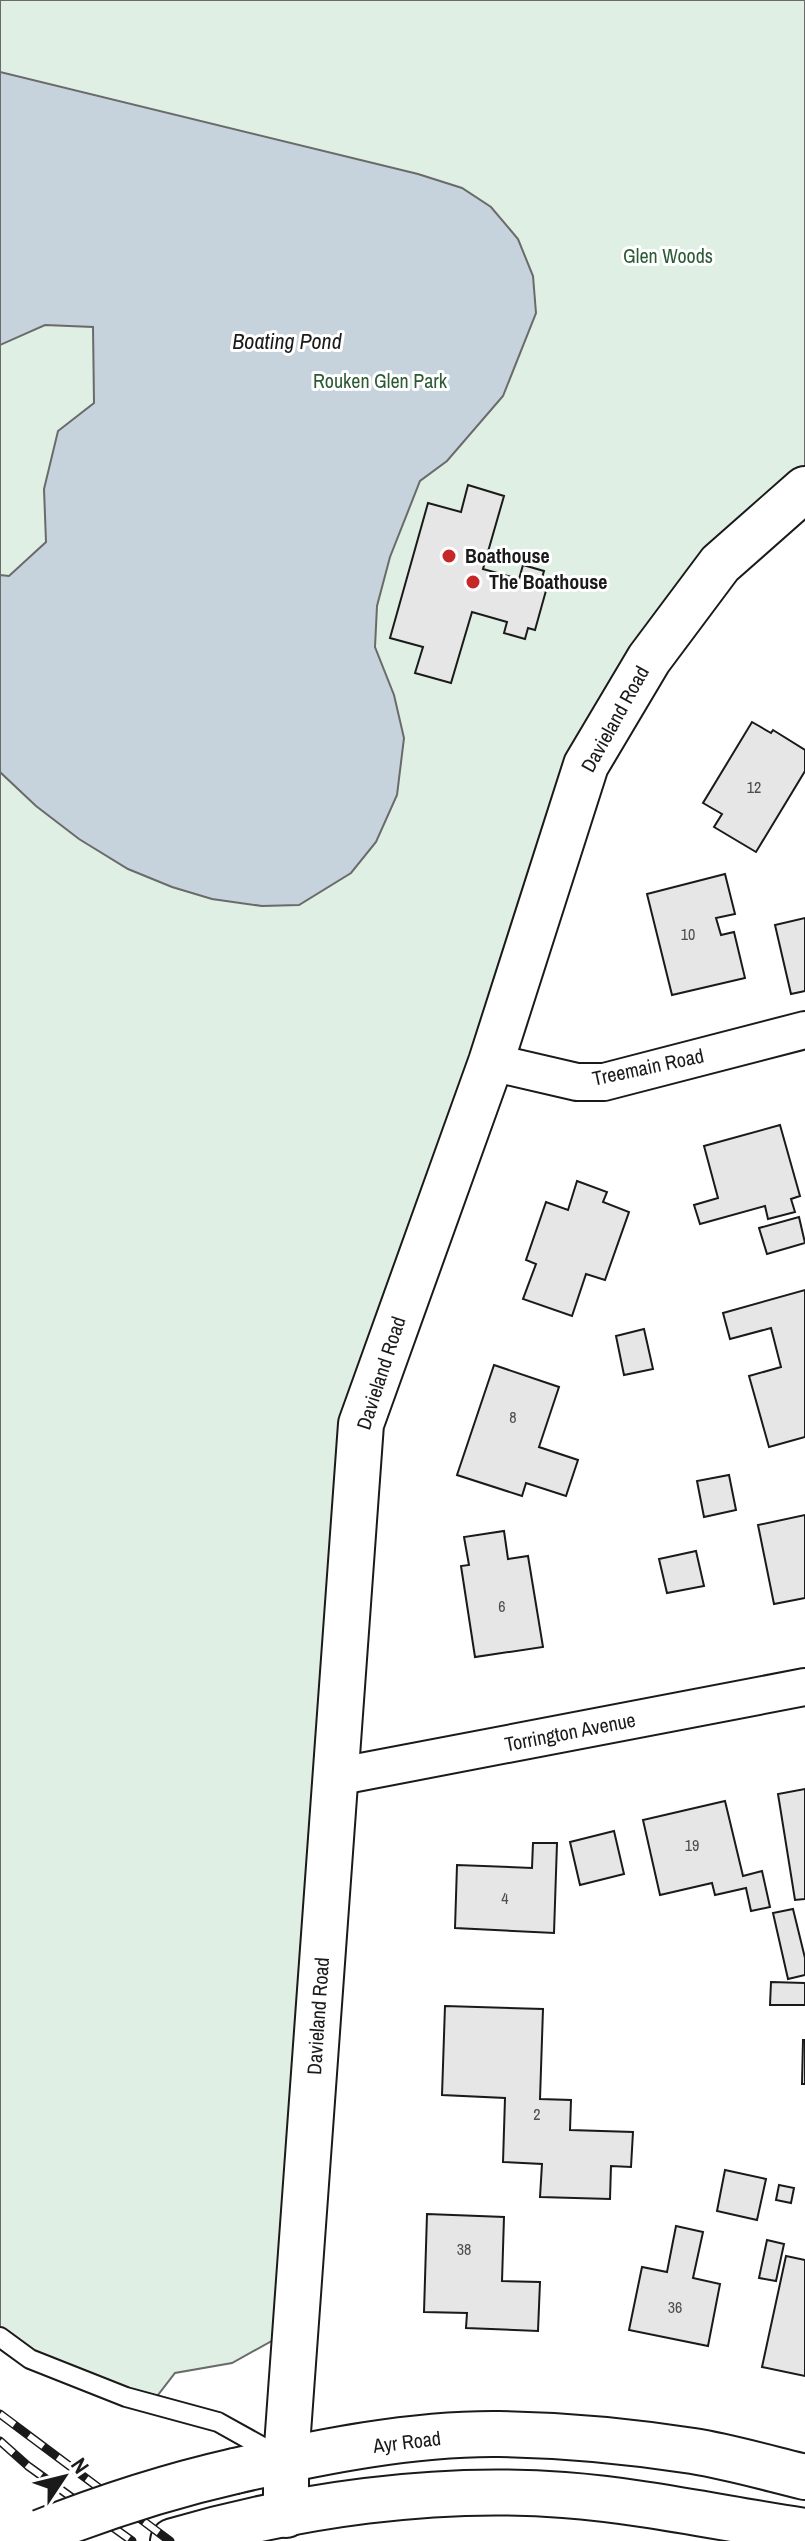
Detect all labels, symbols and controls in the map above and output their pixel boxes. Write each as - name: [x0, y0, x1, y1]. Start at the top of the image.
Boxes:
- park label: Glen Woods: [623, 242, 713, 269]
- water label: Boating Pond: [232, 326, 343, 356]
- park label: Rouken Glen Park: [313, 367, 448, 394]
- place label: Boathouse: [465, 542, 550, 569]
- marker: Boathouse: [440, 547, 458, 565]
- place label: The Boathouse: [489, 568, 607, 595]
- marker: The Boathouse: [464, 573, 482, 591]
- street label: Davieland Road: [574, 661, 655, 777]
- house number: 12: [747, 776, 761, 798]
- house number: 10: [681, 923, 695, 945]
- street label: Treemain Road: [590, 1042, 706, 1091]
- street label: Davieland Road: [350, 1313, 412, 1433]
- house number: 8: [509, 1406, 517, 1428]
- house number: 6: [498, 1595, 506, 1617]
- street label: Torrington Avenue: [502, 1706, 638, 1757]
- house number: 19: [685, 1834, 699, 1856]
- house number: 4: [501, 1887, 509, 1909]
- street label: Davieland Road: [300, 1956, 335, 2076]
- house number: 2: [533, 2103, 541, 2125]
- house number: 38: [457, 2238, 471, 2260]
- house number: 36: [668, 2296, 682, 2318]
- street label: Ayr Road: [371, 2424, 442, 2459]
- north arrow: [24, 2437, 104, 2517]
- text: N: [64, 2452, 96, 2479]

